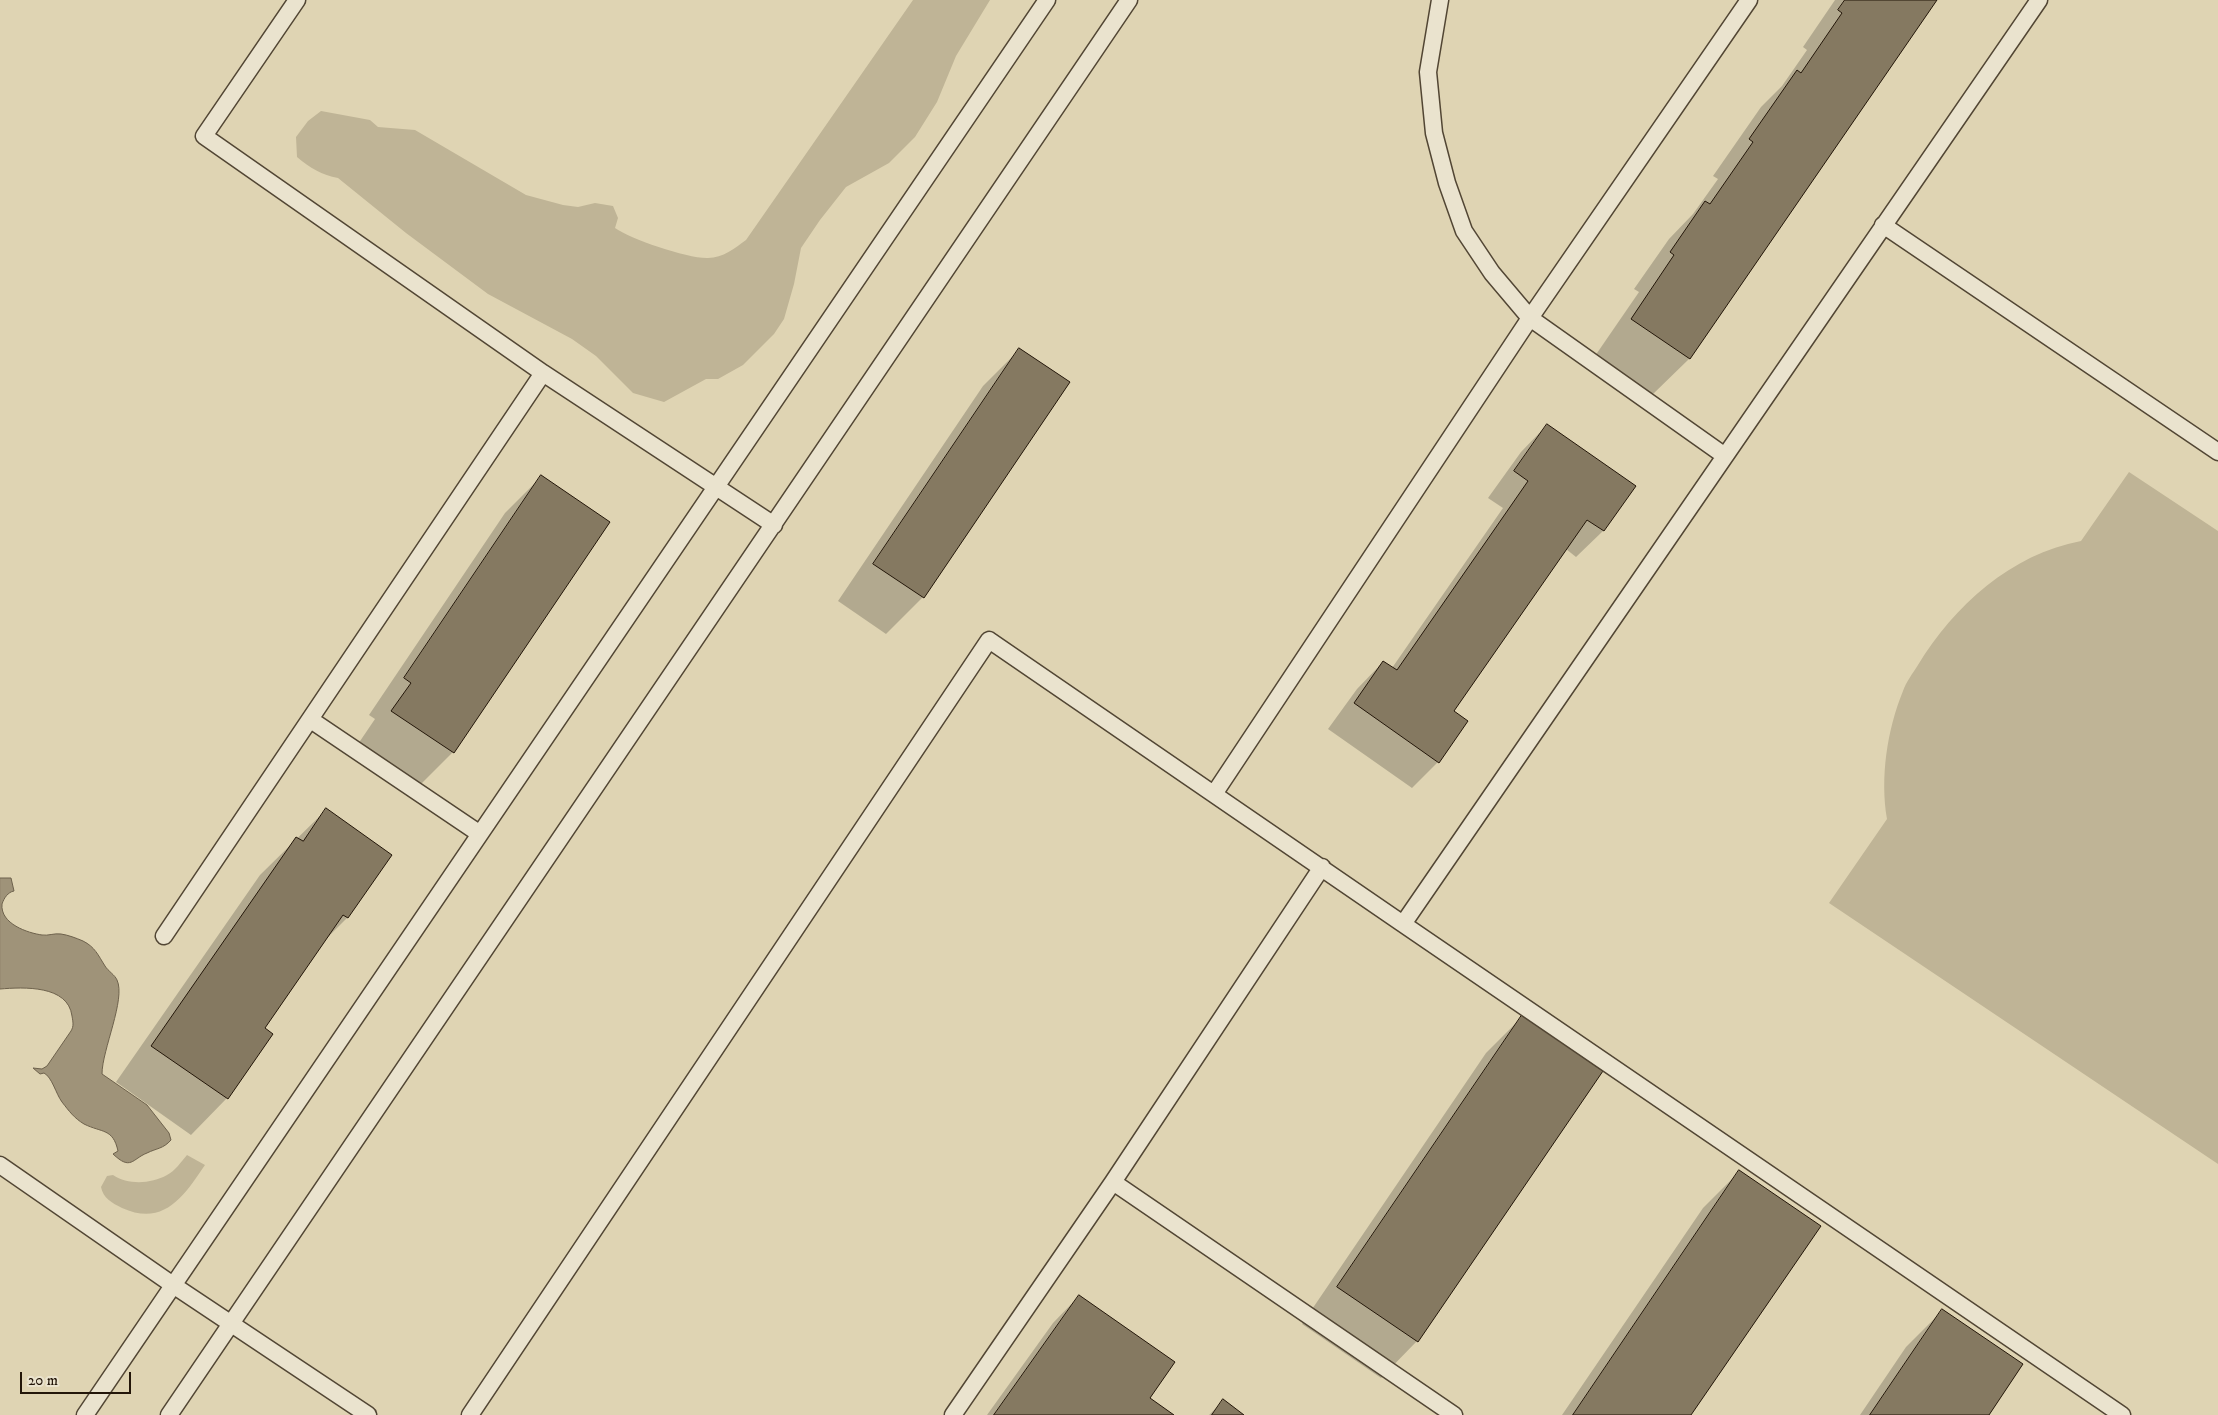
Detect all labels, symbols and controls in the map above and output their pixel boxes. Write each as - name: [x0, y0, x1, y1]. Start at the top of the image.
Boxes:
- scale bar: [22, 1362, 134, 1394]
- text: 20 m: [28, 1371, 58, 1390]

